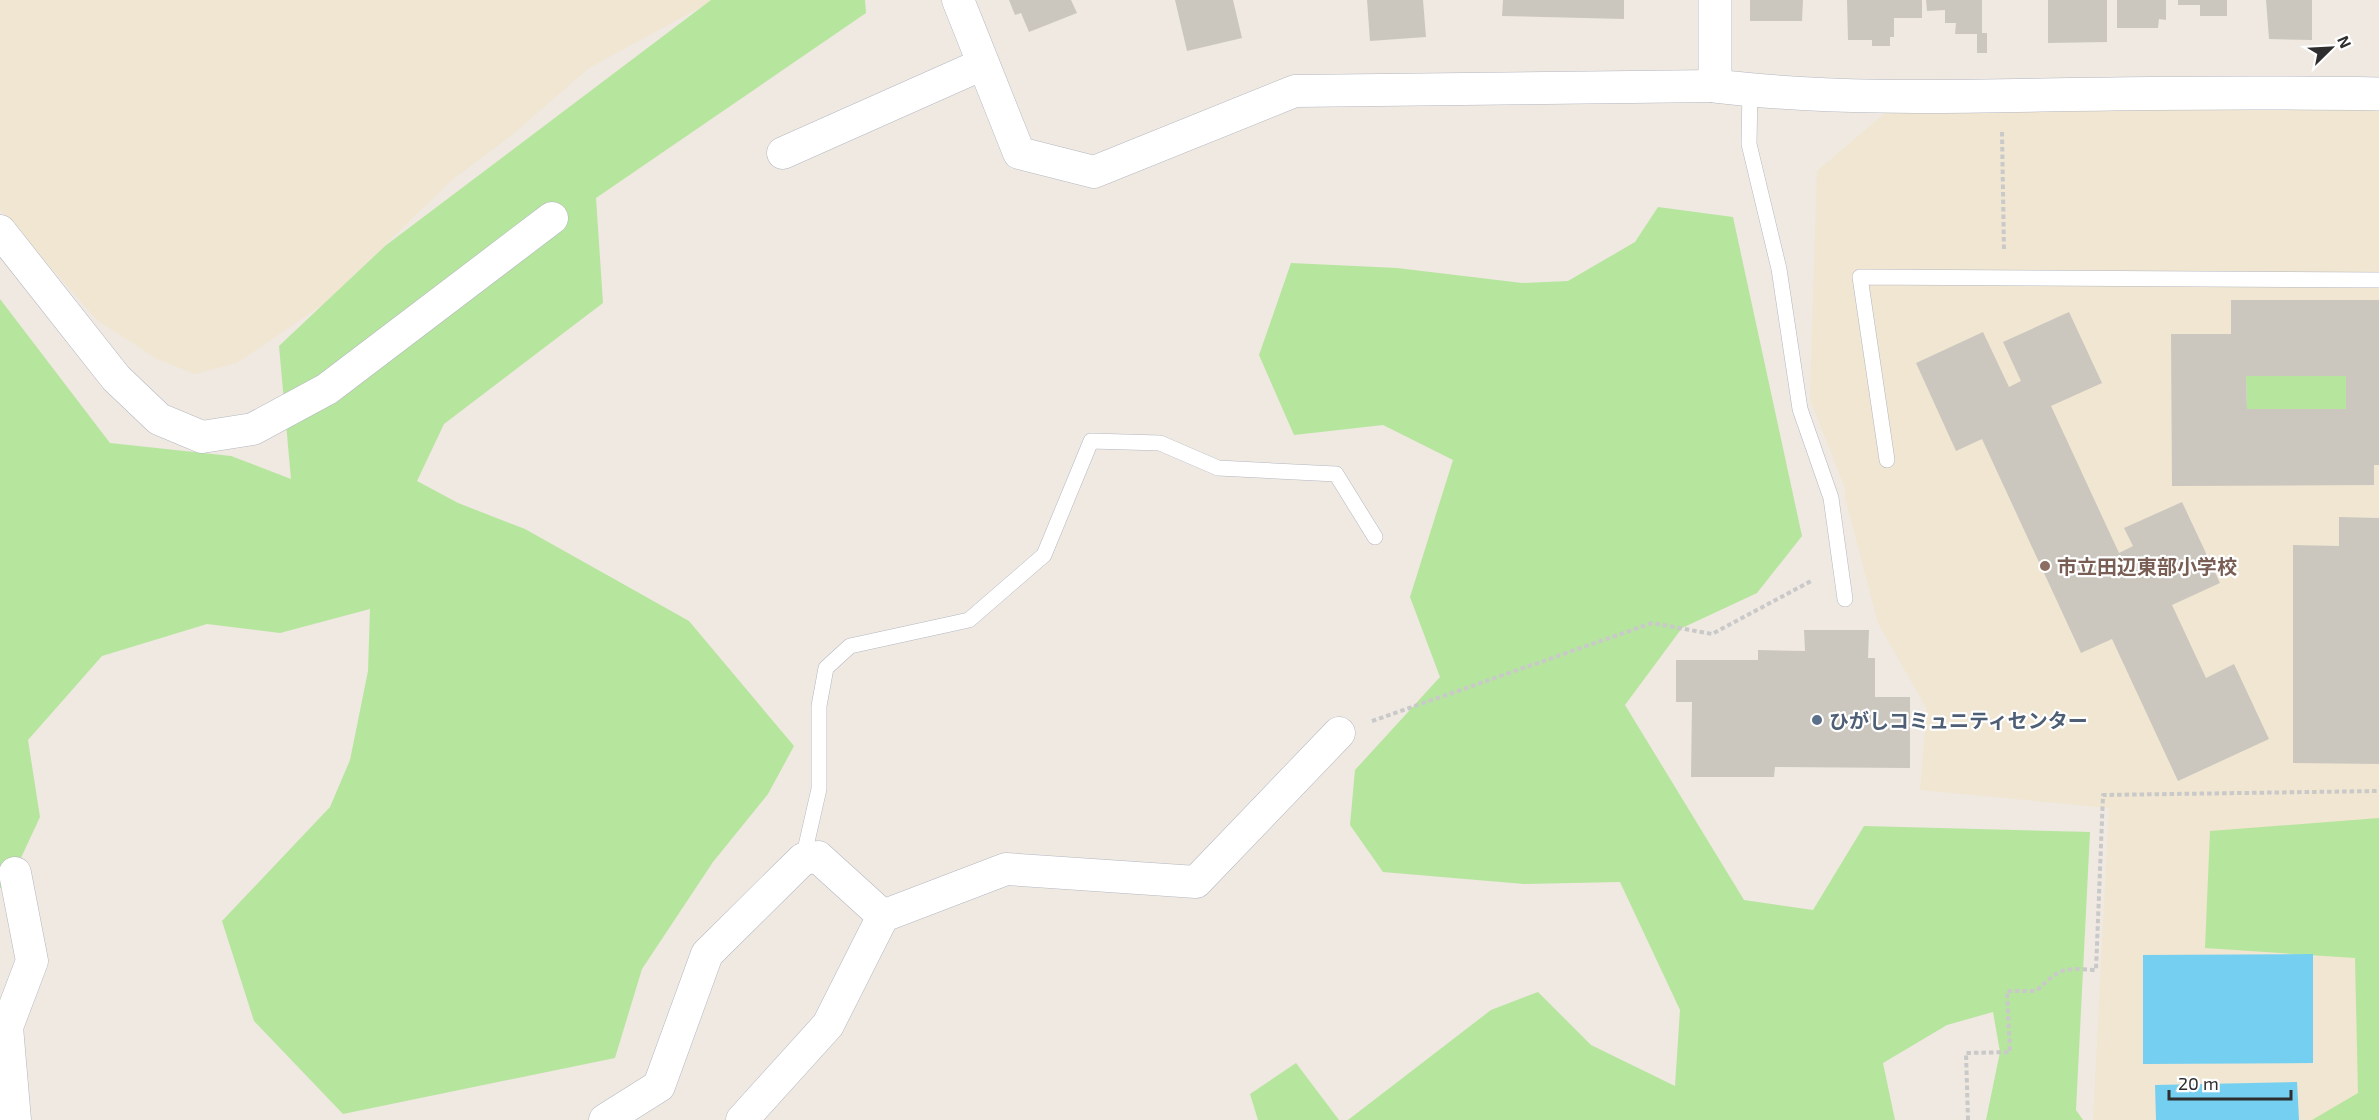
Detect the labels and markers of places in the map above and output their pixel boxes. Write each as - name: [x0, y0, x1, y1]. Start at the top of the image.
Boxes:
- place label: 市立田辺東部小学校: [2057, 554, 2237, 578]
- marker: 市立田辺東部小学校: [2038, 559, 2052, 573]
- place label: ひがしコミュニティセンター: [1829, 708, 2088, 732]
- marker: ひがしコミュニティセンター: [1810, 713, 1824, 727]

